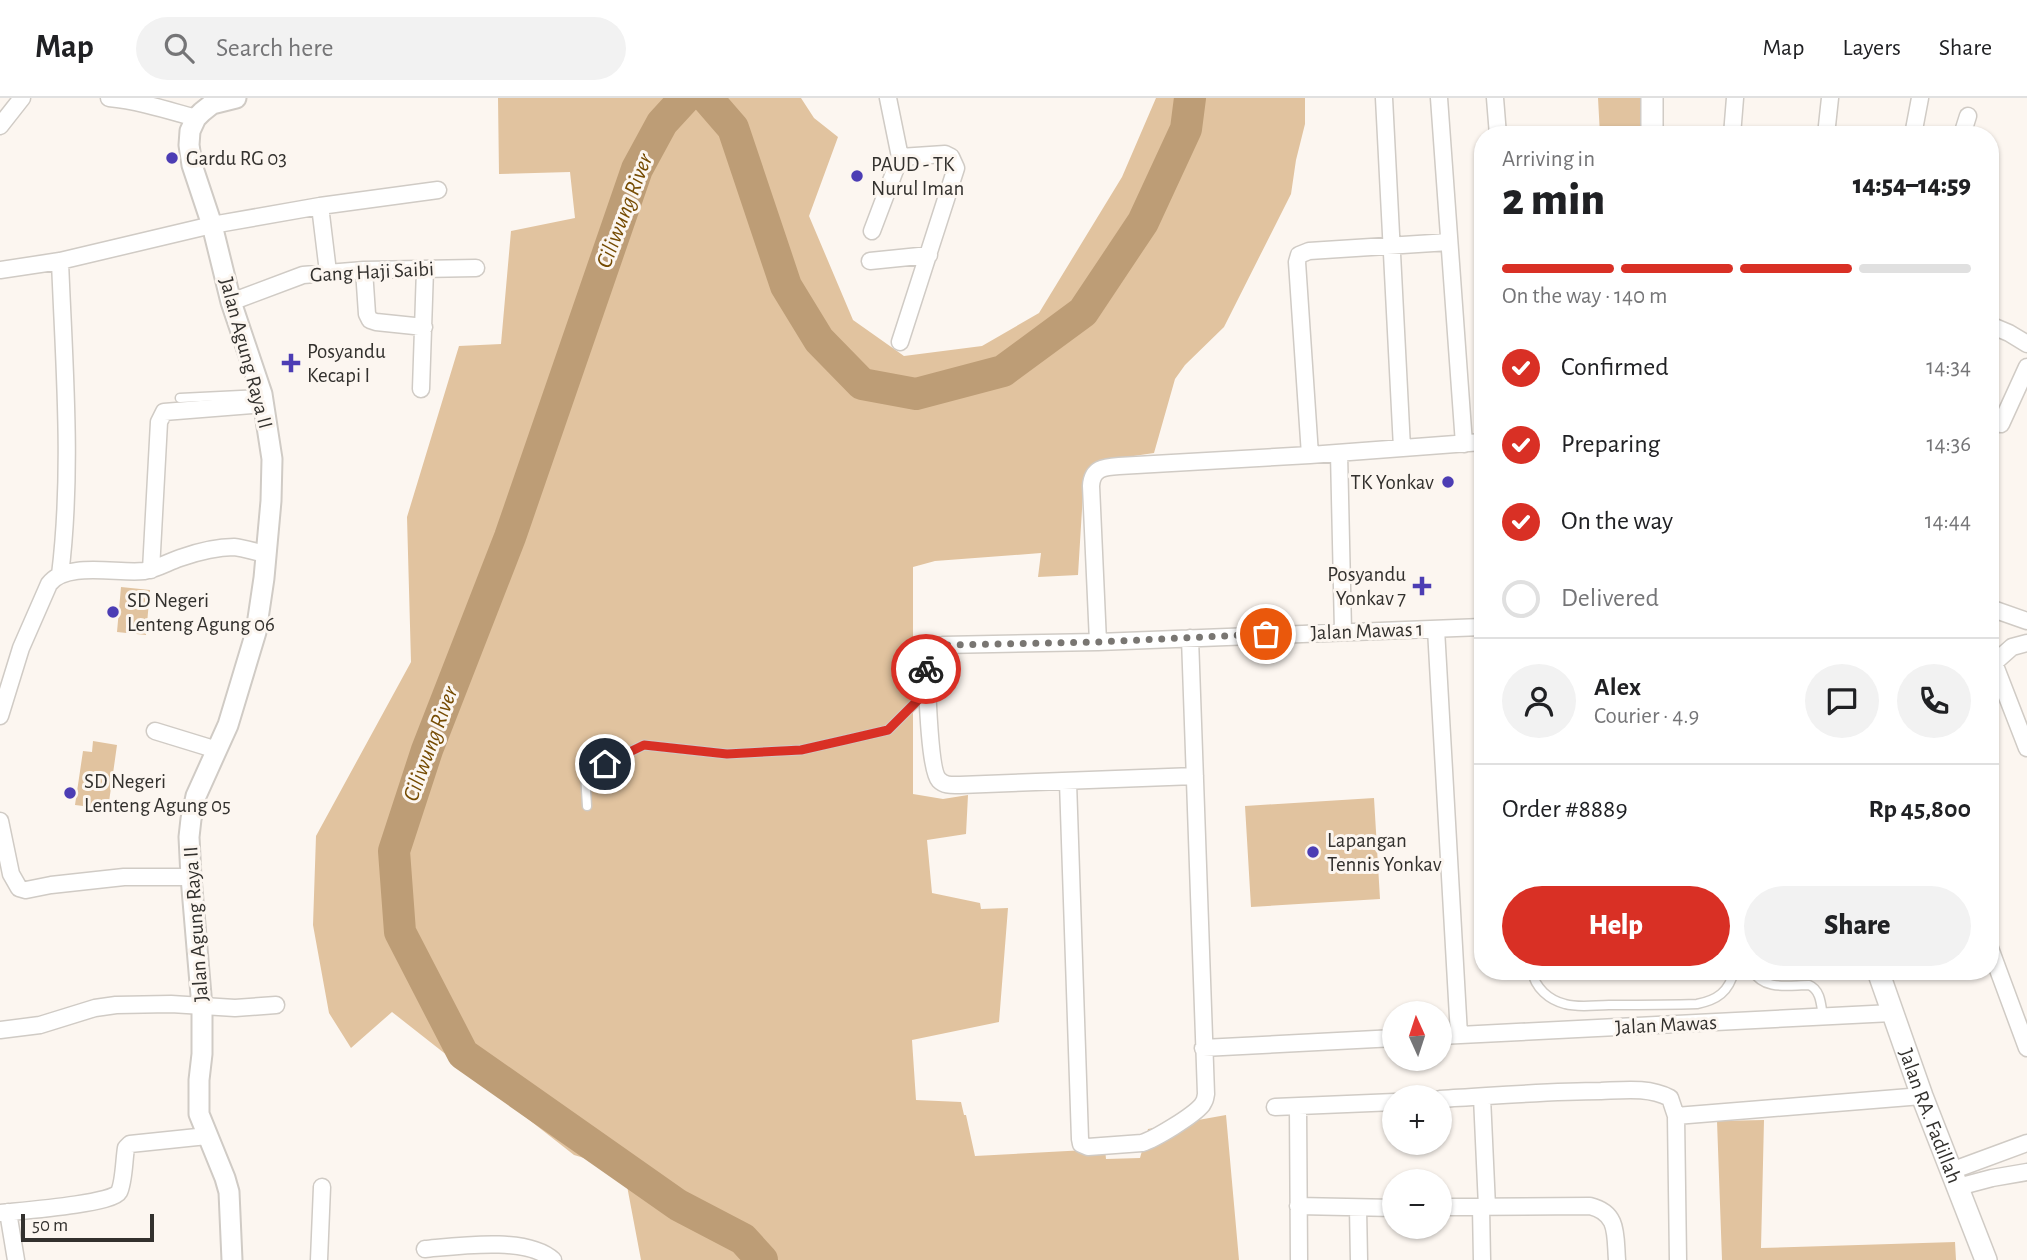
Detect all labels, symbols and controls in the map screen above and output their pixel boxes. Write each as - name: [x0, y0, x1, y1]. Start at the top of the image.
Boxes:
- search box: [136, 17, 626, 80]
- icon: search: [160, 29, 198, 67]
- text: Map: [35, 31, 94, 64]
- text: Search here: [216, 35, 334, 61]
- text: Map: [1762, 36, 1804, 60]
- text: Layers: [1842, 36, 1901, 60]
- text: Share: [1939, 36, 1992, 60]
- place label: Gardu RG 03: [186, 148, 287, 169]
- text: Arriving in: [1502, 148, 1595, 171]
- marker: Gardu RG 03: [164, 150, 180, 166]
- water label: Ciliwung River: [593, 150, 657, 271]
- place label: PAUD - TK Nurul Iman: [871, 154, 964, 199]
- marker: PAUD - TK Nurul Iman: [849, 168, 865, 184]
- text: 14:54–14:59: [1853, 172, 1971, 198]
- text: 2 min: [1502, 177, 1605, 223]
- street label: Gang Haji Saibi: [309, 258, 435, 286]
- street label: Jalan Agung Raya II: [216, 275, 276, 431]
- text: On the way · 140 m: [1502, 285, 1667, 308]
- place label: Posyandu Kecapi I: [307, 341, 386, 386]
- icon: check: [1502, 349, 1540, 387]
- marker: Posyandu Kecapi I: [281, 353, 301, 373]
- text: Confirmed: [1561, 354, 1669, 380]
- text: 14:34: [1926, 356, 1971, 379]
- icon: check: [1502, 426, 1540, 464]
- text: Preparing: [1561, 431, 1660, 457]
- text: 14:36: [1926, 433, 1971, 456]
- place label: TK Yonkav: [1351, 472, 1434, 493]
- marker: TK Yonkav: [1440, 474, 1456, 490]
- icon: check: [1502, 503, 1540, 541]
- text: On the way: [1561, 508, 1673, 534]
- text: 14:44: [1925, 510, 1971, 533]
- place label: Posyandu Yonkav 7: [1327, 564, 1406, 609]
- marker: Posyandu Yonkav 7: [1412, 576, 1432, 596]
- text: Delivered: [1561, 585, 1659, 611]
- place label: SD Negeri Lenteng Agung 06: [127, 590, 275, 635]
- marker: SD Negeri Lenteng Agung 06: [105, 604, 121, 620]
- pin: [1236, 604, 1296, 664]
- icon: bag: [1247, 615, 1285, 653]
- street label: Jalan Mawas 1: [1310, 619, 1424, 643]
- courier: [891, 634, 961, 704]
- icon: bike: [907, 650, 945, 688]
- button: person: [1502, 664, 1576, 738]
- button: chat: [1805, 664, 1879, 738]
- button: phone: [1897, 664, 1971, 738]
- text: Alex: [1594, 674, 1641, 700]
- water label: Ciliwung River: [400, 683, 463, 804]
- text: Courier · 4.9: [1594, 705, 1699, 728]
- pin: [575, 734, 635, 794]
- icon: home: [586, 745, 624, 783]
- place label: SD Negeri Lenteng Agung 05: [84, 771, 231, 816]
- marker: SD Negeri Lenteng Agung 05: [62, 785, 78, 801]
- text: Order #8889: [1502, 796, 1628, 822]
- text: Rp 45,800: [1869, 796, 1971, 822]
- place label: Lapangan Tennis Yonkav: [1327, 830, 1442, 875]
- marker: Lapangan Tennis Yonkav: [1305, 844, 1321, 860]
- street label: Jalan Agung Raya II: [180, 846, 212, 1002]
- button: Help: [1502, 886, 1730, 966]
- button: Share: [1744, 886, 1971, 966]
- north arrow: [1382, 1001, 1452, 1071]
- map controls: [1382, 1001, 1452, 1239]
- street label: Jalan Mawas: [1615, 1012, 1717, 1038]
- street label: Jalan RA. Fadillah: [1896, 1046, 1965, 1186]
- button: +: [1382, 1085, 1452, 1155]
- button: −: [1382, 1169, 1452, 1239]
- scale bar: [21, 1211, 154, 1243]
- text: 50 m: [32, 1216, 68, 1235]

